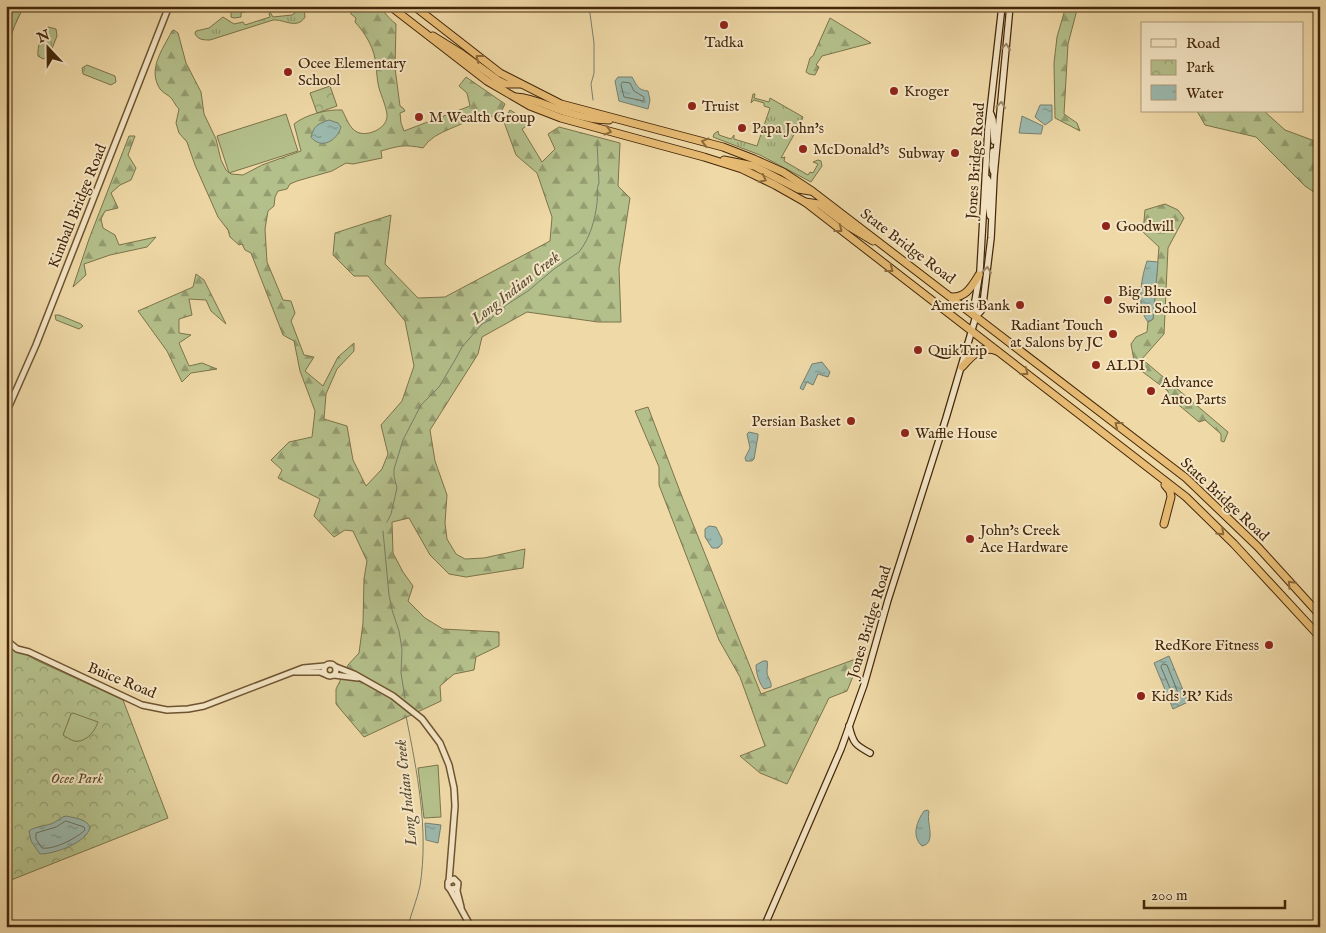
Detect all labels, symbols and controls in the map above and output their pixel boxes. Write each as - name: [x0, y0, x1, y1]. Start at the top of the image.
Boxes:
- marker: Tadka: [718, 19, 730, 31]
- north arrow: [22, 22, 72, 72]
- legend: [1141, 22, 1304, 112]
- text: N: [34, 26, 52, 48]
- place label: Tadka: [705, 33, 744, 52]
- text: Road: [1186, 34, 1221, 53]
- one-way arrow: [1001, 43, 1012, 51]
- place label: Ocee Elementary School: [298, 54, 407, 90]
- one-way arrow: [476, 55, 485, 63]
- text: Park: [1186, 58, 1216, 77]
- marker: Ocee Elementary School: [282, 66, 294, 78]
- place label: Kroger: [904, 82, 949, 101]
- text: Water: [1186, 84, 1224, 103]
- marker: Kroger: [888, 85, 900, 97]
- place label: Truist: [702, 97, 740, 116]
- marker: Truist: [686, 100, 698, 112]
- street label: Jones Bridge Road: [962, 101, 989, 222]
- one-way arrow: [995, 101, 1006, 109]
- place label: M Wealth Group: [429, 108, 535, 127]
- marker: M Wealth Group: [413, 111, 425, 123]
- place label: Papa John's: [752, 119, 824, 138]
- marker: Papa John's: [736, 122, 748, 134]
- one-way arrow: [603, 125, 612, 136]
- one-way arrow: [701, 138, 709, 148]
- place label: McDonald's: [813, 140, 889, 159]
- street label: Kimball Bridge Road: [44, 141, 111, 271]
- marker: McDonald's: [797, 143, 809, 155]
- place label: Subway: [898, 144, 946, 163]
- marker: Subway: [949, 147, 961, 159]
- one-way arrow: [758, 173, 767, 183]
- street label: State Bridge Road: [856, 204, 960, 289]
- place label: Goodwill: [1116, 217, 1175, 236]
- marker: Goodwill: [1100, 220, 1112, 232]
- one-way arrow: [833, 223, 842, 232]
- water label: Long Indian Creek: [467, 247, 565, 330]
- one-way arrow: [884, 263, 893, 271]
- one-way arrow: [981, 266, 992, 274]
- place label: Big Blue Swim School: [1118, 282, 1197, 318]
- marker: Big Blue Swim School: [1102, 294, 1114, 306]
- place label: Ameris Bank: [930, 296, 1011, 315]
- marker: Ameris Bank: [1014, 299, 1026, 311]
- place label: Radiant Touch at Salons by JC: [1010, 316, 1103, 352]
- marker: Radiant Touch at Salons by JC: [1107, 328, 1119, 340]
- place label: QuikTrip: [928, 341, 987, 360]
- marker: QuikTrip: [912, 344, 924, 356]
- place label: ALDI: [1105, 356, 1146, 375]
- marker: ALDI: [1090, 359, 1102, 371]
- one-way arrow: [1019, 366, 1028, 374]
- place label: Advance Auto Parts: [1160, 373, 1226, 409]
- marker: Advance Auto Parts: [1145, 385, 1157, 397]
- place label: Persian Basket: [751, 412, 841, 431]
- marker: Persian Basket: [845, 415, 857, 427]
- one-way arrow: [1115, 423, 1124, 431]
- place label: Waffle House: [915, 424, 998, 443]
- marker: Waffle House: [899, 427, 911, 439]
- street label: State Bridge Road: [1176, 453, 1274, 546]
- place label: John's Creek Ace Hardware: [978, 521, 1068, 557]
- one-way arrow: [1215, 526, 1224, 535]
- marker: John's Creek Ace Hardware: [964, 533, 976, 545]
- street label: Jones Bridge Road: [843, 563, 896, 683]
- one-way arrow: [1288, 580, 1297, 589]
- place label: RedKore Fitness: [1154, 636, 1259, 655]
- marker: RedKore Fitness: [1263, 639, 1275, 651]
- street label: Buice Road: [85, 658, 160, 703]
- place label: Kids 'R' Kids: [1151, 687, 1233, 706]
- marker: Kids 'R' Kids: [1135, 690, 1147, 702]
- water label: Long Indian Creek: [391, 738, 423, 848]
- park label: Ocee Park: [51, 769, 103, 788]
- scale bar: [1144, 878, 1285, 910]
- text: 200 m: [1151, 886, 1188, 905]

